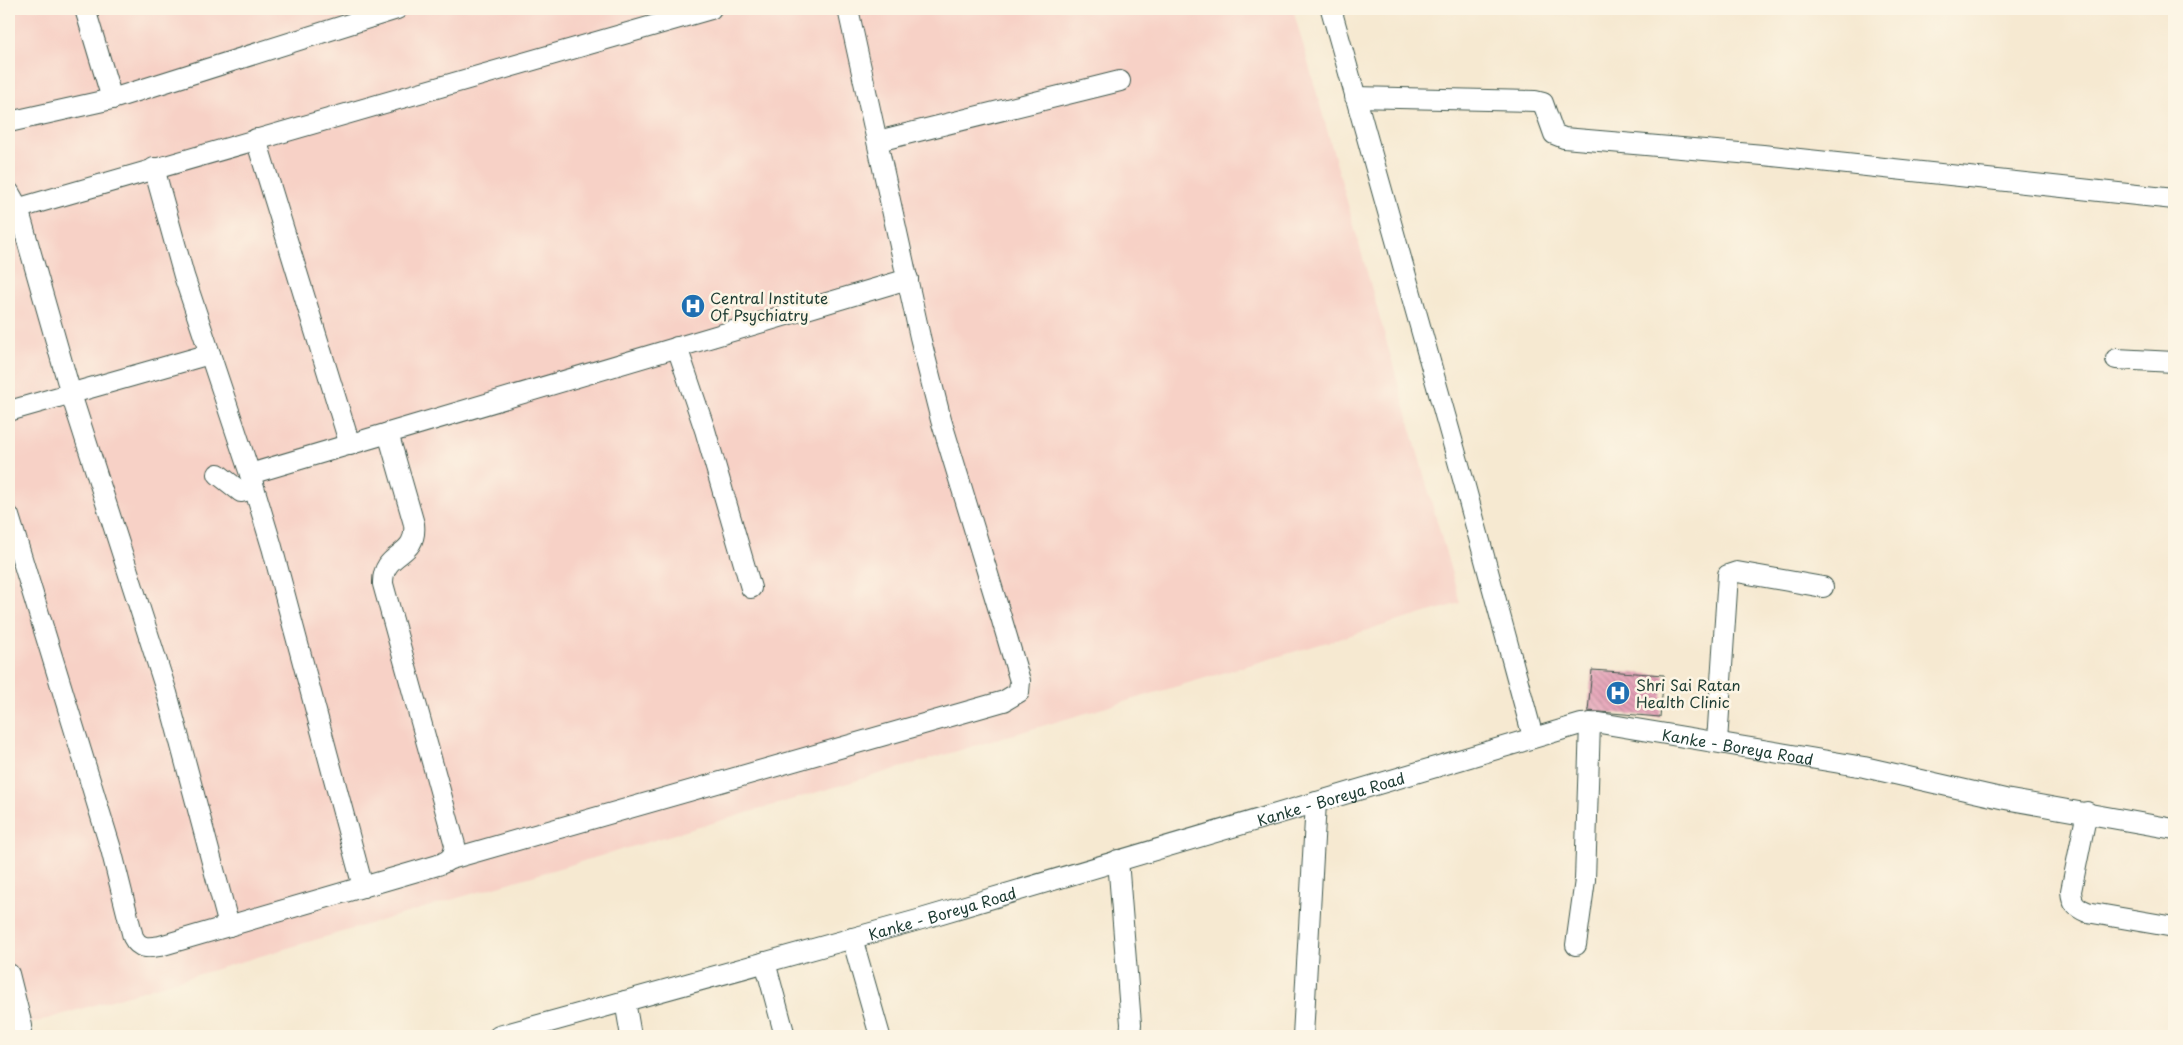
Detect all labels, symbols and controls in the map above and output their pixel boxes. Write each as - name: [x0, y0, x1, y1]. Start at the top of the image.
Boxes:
- place label: Central Institute Of Psychiatry: [710, 286, 828, 326]
- hospital icon: Central Institute Of Psychiatry: [680, 293, 706, 319]
- place label: Shri Sai Ratan Health Clinic: [1636, 673, 1741, 713]
- hospital icon: Shri Sai Ratan Health Clinic: [1605, 680, 1631, 706]
- street label: Kanke - Boreya Road: [1661, 722, 1815, 770]
- street label: Kanke - Boreya Road: [1254, 765, 1407, 831]
- street label: Kanke - Boreya Road: [866, 880, 1019, 945]

